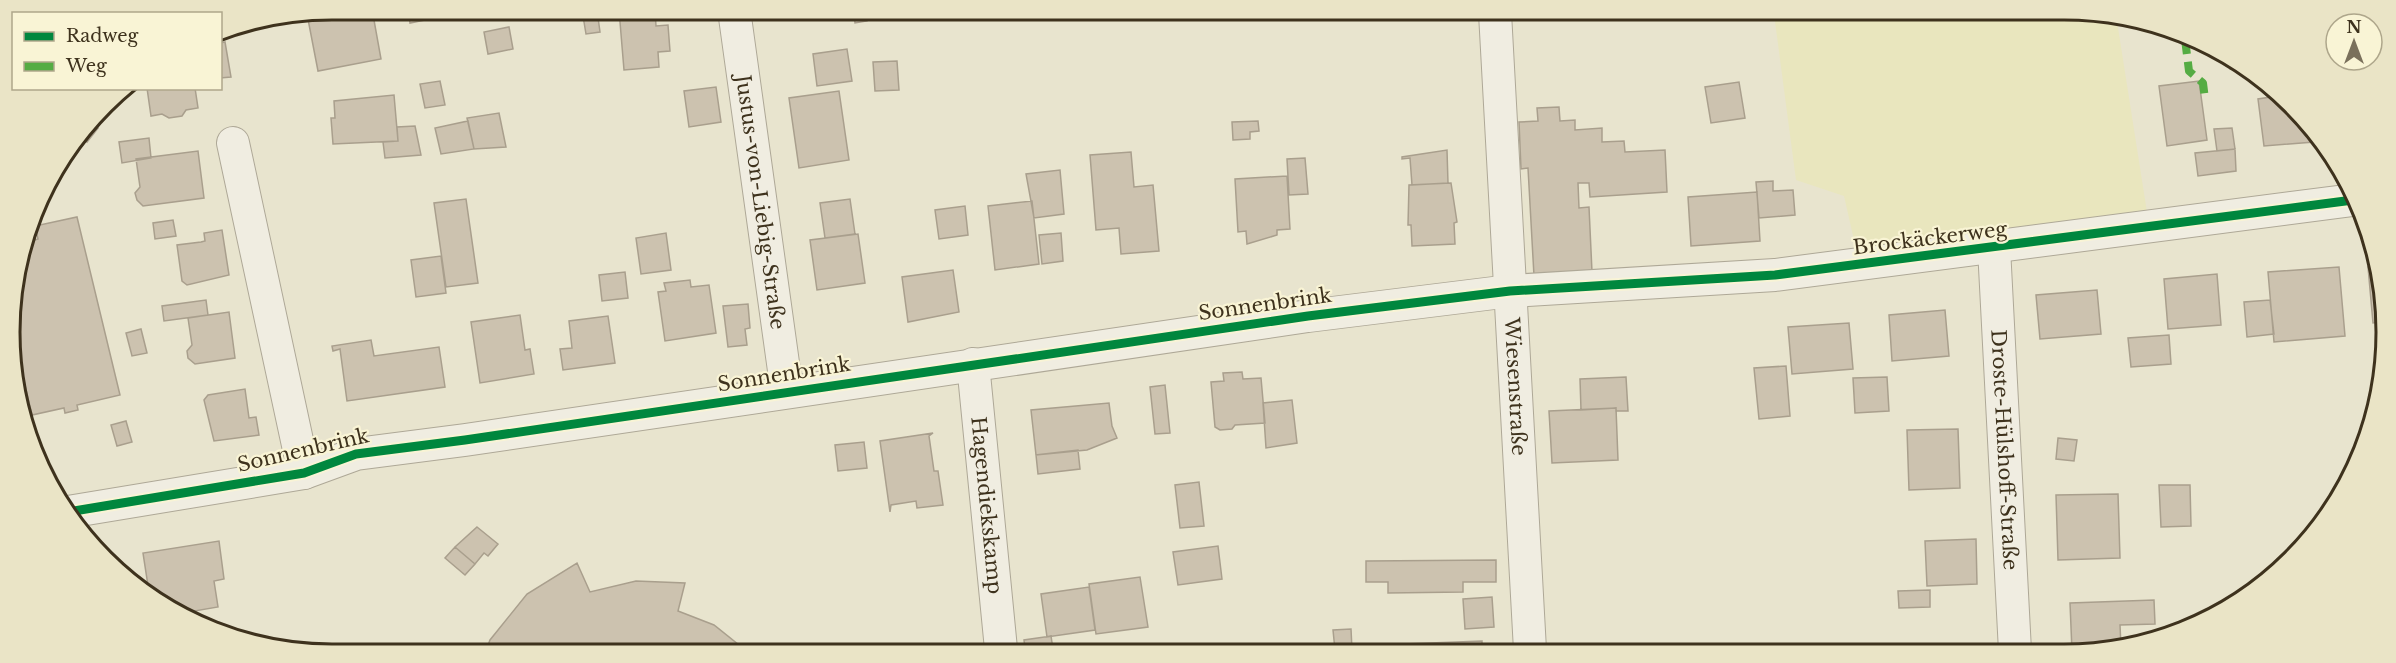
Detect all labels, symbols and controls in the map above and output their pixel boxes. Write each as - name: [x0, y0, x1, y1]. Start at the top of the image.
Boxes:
- legend: [12, 12, 222, 90]
- north arrow: [2324, 12, 2384, 72]
- text: N: [2346, 17, 2362, 37]
- text: Radweg: [66, 25, 139, 47]
- text: Weg: [65, 55, 107, 77]
- street label: Justus-von-Liebig-Straße: [731, 70, 790, 331]
- street label: Brockäckerweg: [1851, 217, 2010, 259]
- street label: Sonnenbrink: [1197, 283, 1334, 325]
- street label: Wiesenstraße: [1500, 316, 1531, 456]
- street label: Droste-Hülshoff-Straße: [1986, 329, 2023, 571]
- street label: Sonnenbrink: [716, 352, 853, 396]
- street label: Hagendiekskamp: [966, 415, 1008, 595]
- street label: Sonnenbrink: [235, 423, 372, 477]

